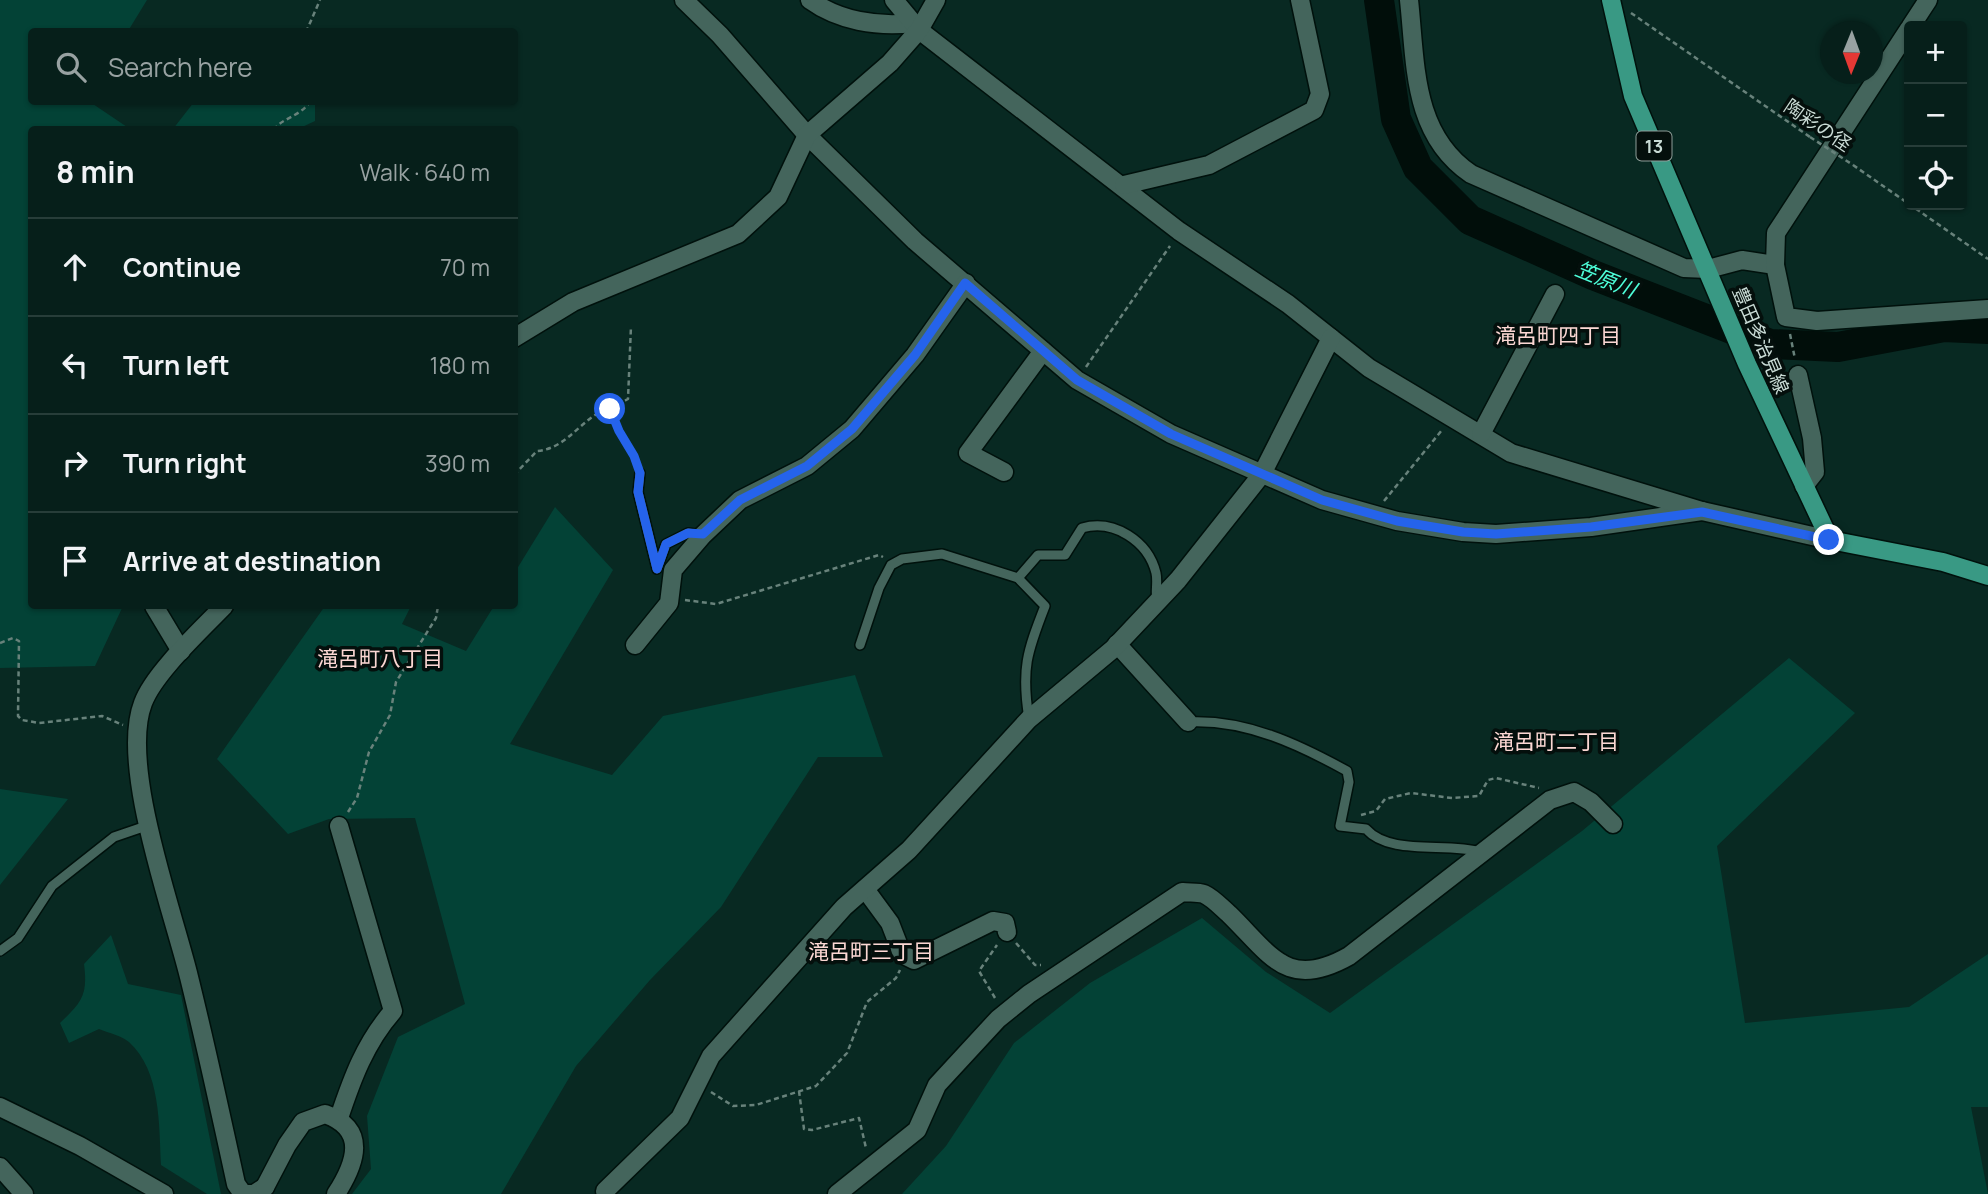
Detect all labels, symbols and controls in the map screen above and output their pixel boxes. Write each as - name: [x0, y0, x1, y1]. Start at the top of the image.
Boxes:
- north arrow: [1820, 21, 1883, 84]
- map controls: [1904, 21, 1967, 210]
- button: +: [1904, 21, 1967, 84]
- search box: [28, 28, 518, 105]
- icon: search: [52, 48, 90, 86]
- text: Search here: [108, 49, 253, 85]
- button: −: [1904, 84, 1967, 147]
- street label: 陶彩の径: [1779, 93, 1857, 157]
- road number: 13: [1636, 132, 1672, 160]
- button: locate: [1904, 147, 1967, 210]
- text: 8 min: [56, 151, 135, 192]
- text: Walk · 640 m: [360, 156, 490, 188]
- icon: ahead: [56, 248, 94, 286]
- text: Continue: [123, 249, 241, 285]
- text: 70 m: [440, 251, 490, 283]
- water label: 笠原川: [1572, 254, 1642, 305]
- street label: 豊田多治見線: [1727, 282, 1795, 398]
- district label: 滝呂町四丁目: [1495, 321, 1621, 349]
- icon: left: [56, 346, 94, 384]
- text: Turn left: [123, 347, 230, 383]
- text: 180 m: [430, 349, 490, 381]
- route start: [594, 393, 625, 424]
- icon: right: [56, 444, 94, 482]
- text: Turn right: [123, 445, 247, 481]
- text: 390 m: [425, 447, 490, 479]
- route end: [1813, 524, 1844, 555]
- icon: arrive: [56, 542, 94, 580]
- text: Arrive at destination: [123, 543, 381, 579]
- district label: 滝呂町八丁目: [317, 644, 443, 672]
- district label: 滝呂町二丁目: [1493, 727, 1619, 755]
- district label: 滝呂町三丁目: [808, 937, 934, 965]

